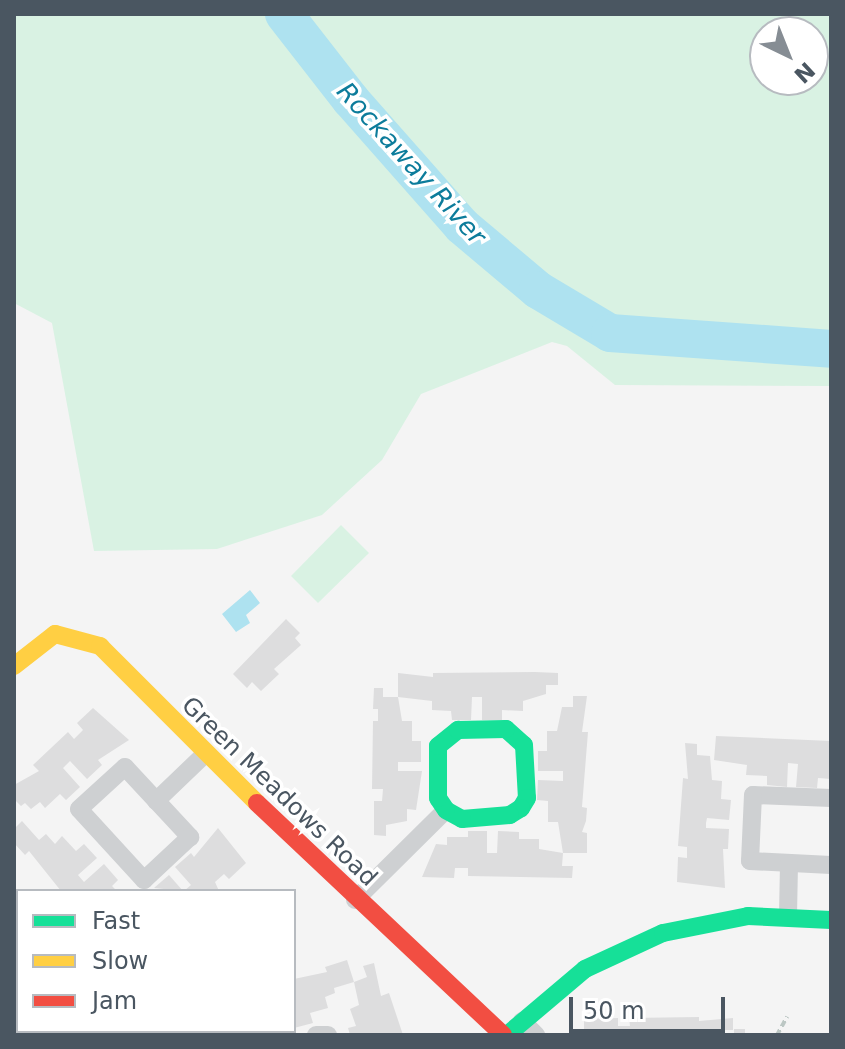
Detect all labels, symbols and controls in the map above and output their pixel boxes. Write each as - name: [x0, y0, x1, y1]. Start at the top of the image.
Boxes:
- north arrow: [749, 16, 829, 96]
- text: N: [789, 57, 820, 88]
- water label: Rockaway River: [330, 76, 492, 252]
- street label: Green Meadows Road: [175, 691, 383, 893]
- legend: [16, 889, 296, 1033]
- text: Fast: [92, 907, 140, 935]
- text: Slow: [92, 947, 148, 975]
- scale bar: [573, 981, 729, 1031]
- text: Jam: [92, 987, 137, 1015]
- text: 50 m: [583, 997, 645, 1025]

